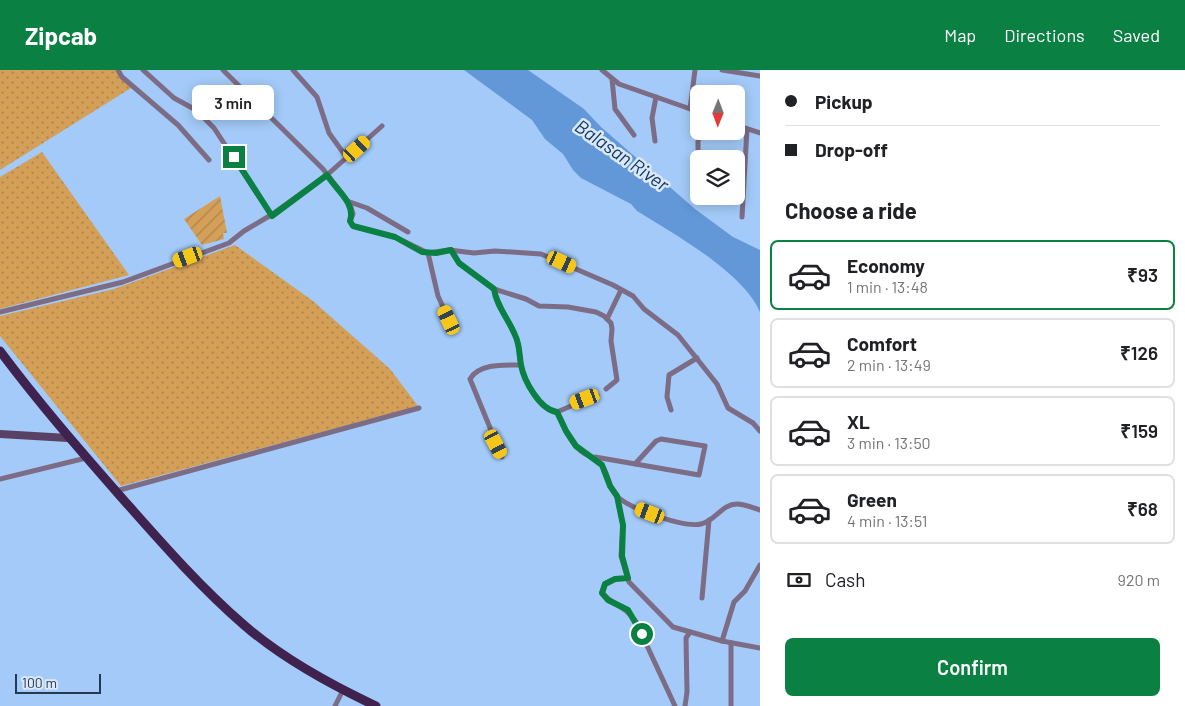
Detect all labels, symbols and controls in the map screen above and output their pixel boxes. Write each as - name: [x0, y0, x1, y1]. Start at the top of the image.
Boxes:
- text: Zipcab: [25, 21, 97, 50]
- text: Map: [944, 24, 976, 46]
- text: Directions: [1004, 24, 1085, 46]
- text: Saved: [1113, 24, 1160, 46]
- callout: 3 min: [193, 84, 275, 119]
- north arrow: [690, 85, 745, 140]
- map controls: [690, 85, 745, 205]
- text: Pickup: [815, 90, 873, 113]
- text: 3 min: [214, 93, 252, 112]
- water label: Balasan River: [571, 114, 675, 196]
- car: [340, 133, 373, 165]
- text: Drop-off: [815, 138, 888, 161]
- route end: [223, 146, 245, 168]
- button: layers: [690, 150, 745, 205]
- text: Choose a ride: [785, 197, 917, 223]
- car: [171, 245, 204, 269]
- car: [545, 249, 578, 275]
- icon: car: [787, 253, 832, 298]
- text: Economy: [847, 254, 925, 277]
- text: ₹93: [1127, 263, 1158, 286]
- text: 1 min · 13:48: [847, 277, 928, 296]
- car: [435, 303, 462, 337]
- icon: car: [787, 331, 832, 376]
- text: Comfort: [847, 332, 917, 355]
- text: ₹126: [1120, 341, 1158, 364]
- text: 2 min · 13:49: [847, 355, 931, 374]
- car: [568, 387, 601, 411]
- icon: car: [787, 409, 832, 454]
- text: XL: [847, 410, 870, 433]
- text: ₹159: [1120, 419, 1158, 442]
- car: [482, 427, 509, 461]
- text: 3 min · 13:50: [847, 433, 931, 452]
- icon: car: [787, 487, 832, 532]
- text: Green: [847, 488, 897, 511]
- text: ₹68: [1127, 497, 1158, 520]
- car: [633, 501, 666, 525]
- text: 4 min · 13:51: [847, 511, 927, 530]
- icon: cash: [785, 566, 813, 594]
- text: Cash: [825, 568, 866, 591]
- text: 920 m: [1118, 570, 1160, 589]
- route start: [631, 623, 653, 645]
- button: Confirm: [785, 638, 1160, 696]
- scale bar: [15, 671, 101, 694]
- text: 100 m: [22, 674, 57, 691]

